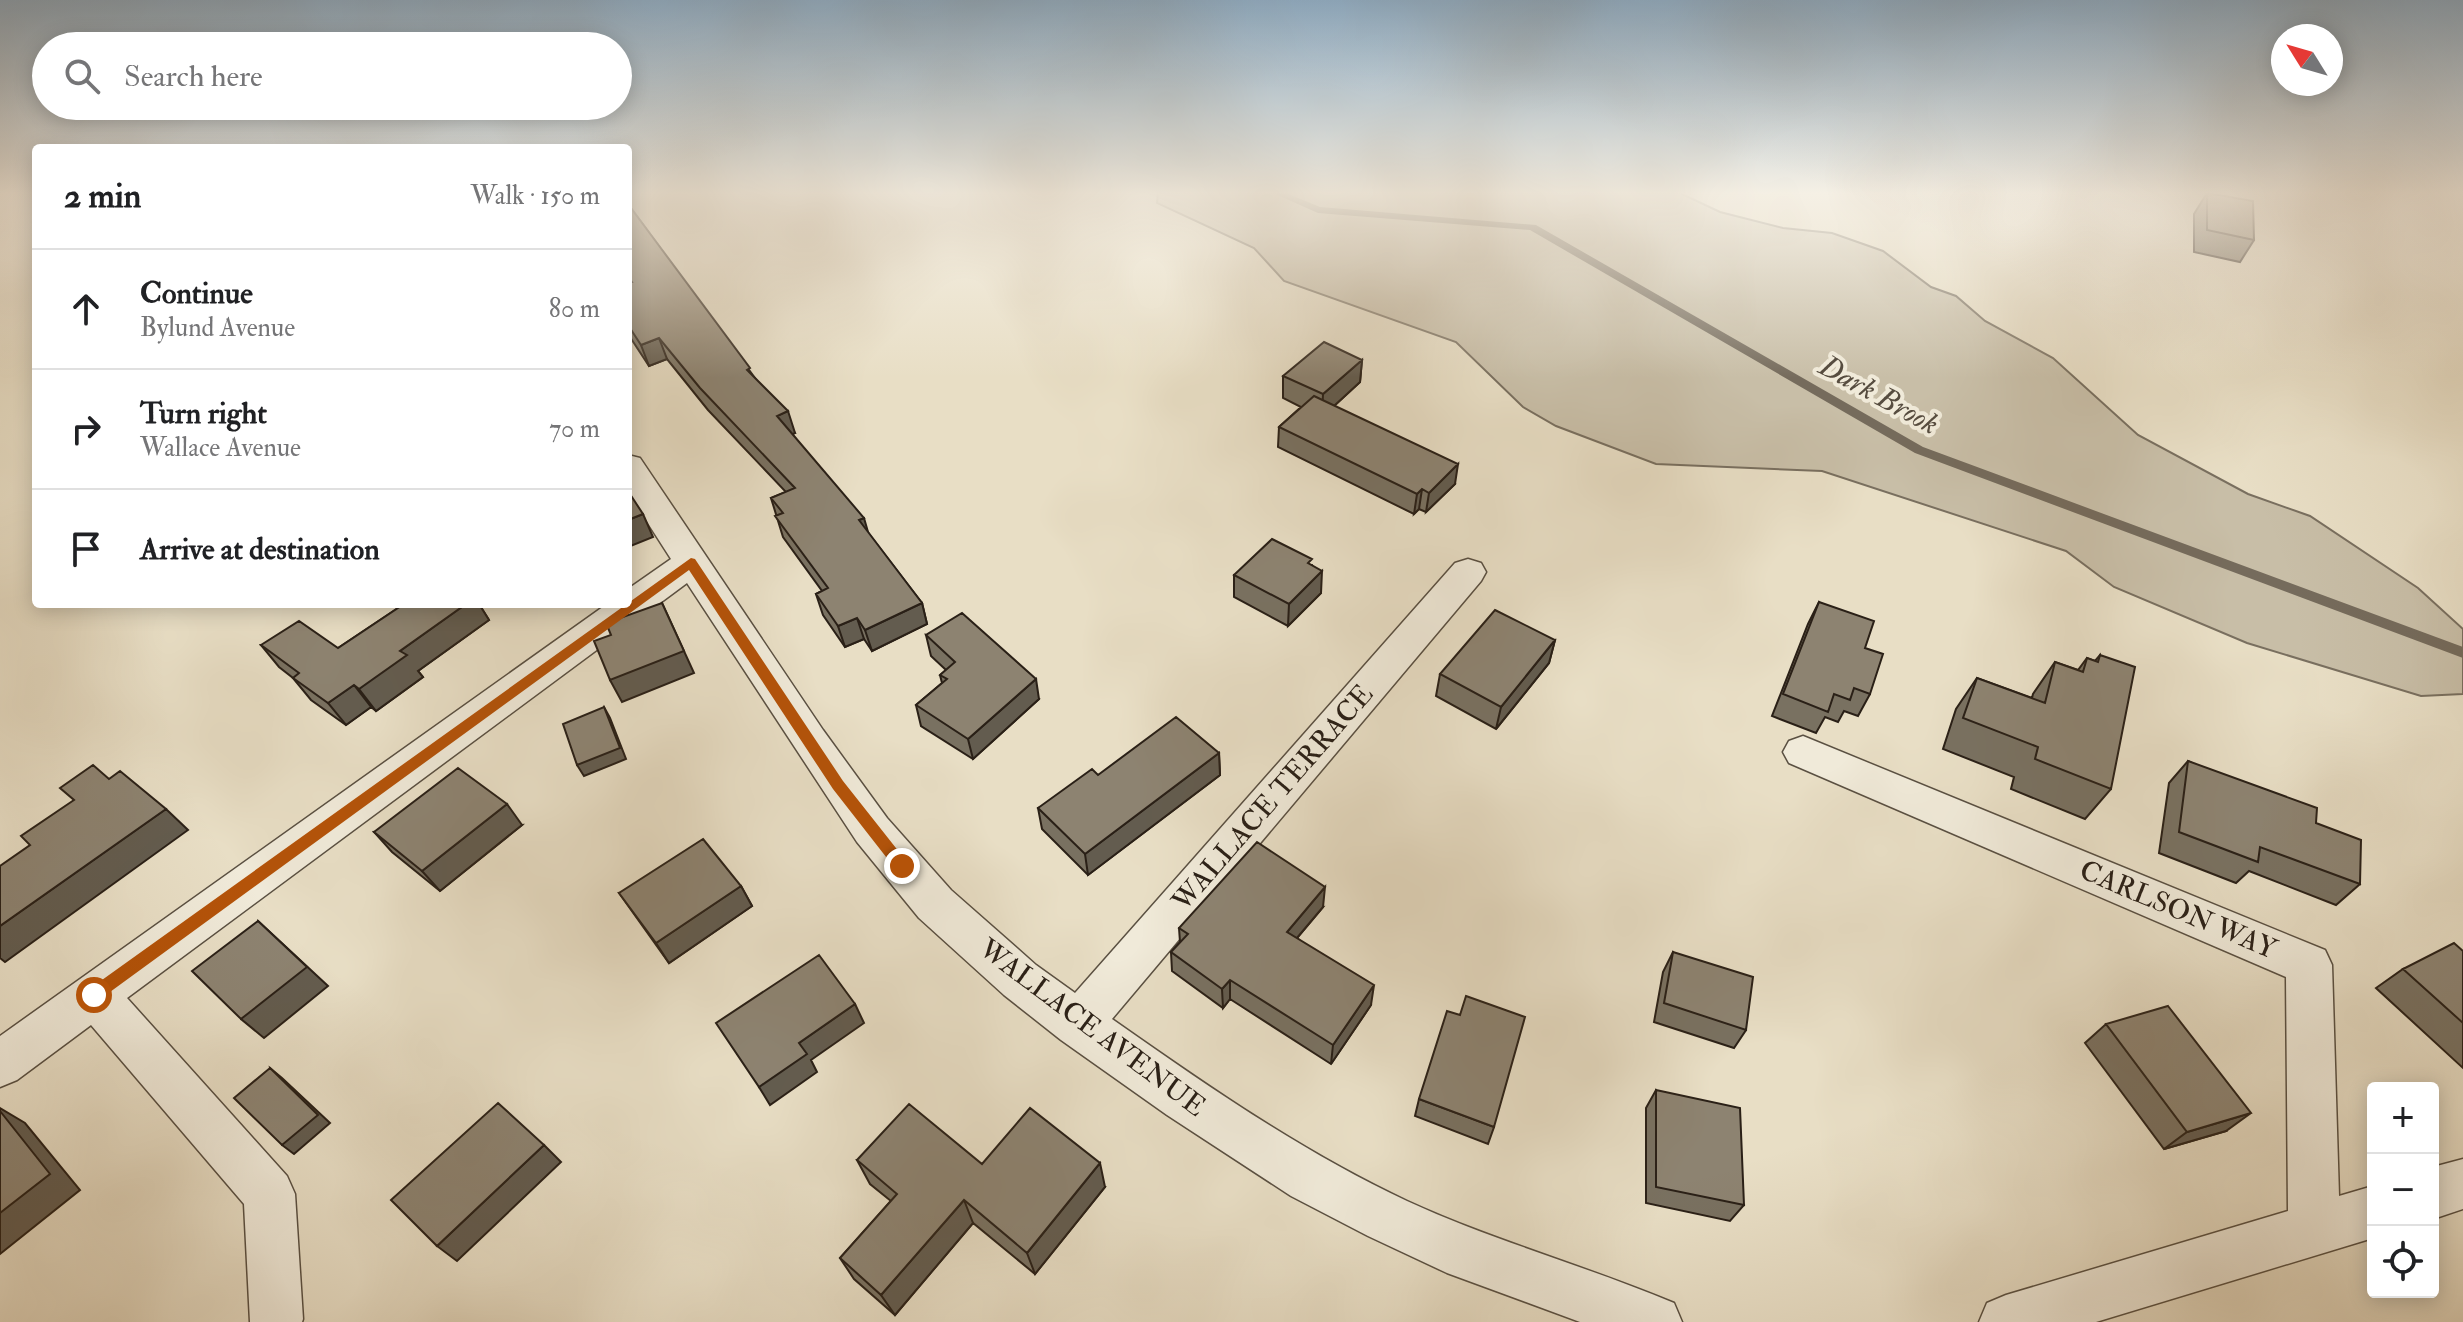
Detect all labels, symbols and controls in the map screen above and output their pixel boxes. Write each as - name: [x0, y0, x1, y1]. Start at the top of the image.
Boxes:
- north arrow: [2271, 24, 2343, 96]
- search box: [32, 32, 632, 120]
- icon: search: [60, 54, 104, 98]
- text: Search here: [124, 58, 263, 95]
- text: 2 min: [64, 175, 141, 218]
- text: Walk · 150 m: [471, 180, 600, 212]
- text: Continue: [140, 275, 253, 312]
- icon: ahead: [64, 287, 108, 331]
- text: 80 m: [549, 293, 600, 325]
- text: Bylund Avenue: [140, 312, 295, 344]
- water label: Dark Brook: [1812, 347, 1945, 443]
- text: Turn right: [140, 395, 267, 432]
- icon: right: [64, 407, 108, 451]
- text: 70 m: [549, 413, 600, 445]
- text: Wallace Avenue: [140, 432, 301, 464]
- icon: arrive: [64, 527, 108, 571]
- text: Arrive at destination: [140, 531, 380, 568]
- street label: WALLACE TERRACE: [1164, 677, 1381, 919]
- route end: [884, 848, 920, 884]
- street label: CARLSON WAY: [2074, 853, 2282, 968]
- street label: WALLACE AVENUE: [971, 931, 1212, 1125]
- route start: [76, 977, 112, 1013]
- map controls: [2367, 1082, 2439, 1298]
- button: +: [2367, 1082, 2439, 1154]
- button: −: [2367, 1154, 2439, 1226]
- button: locate: [2367, 1226, 2439, 1298]

